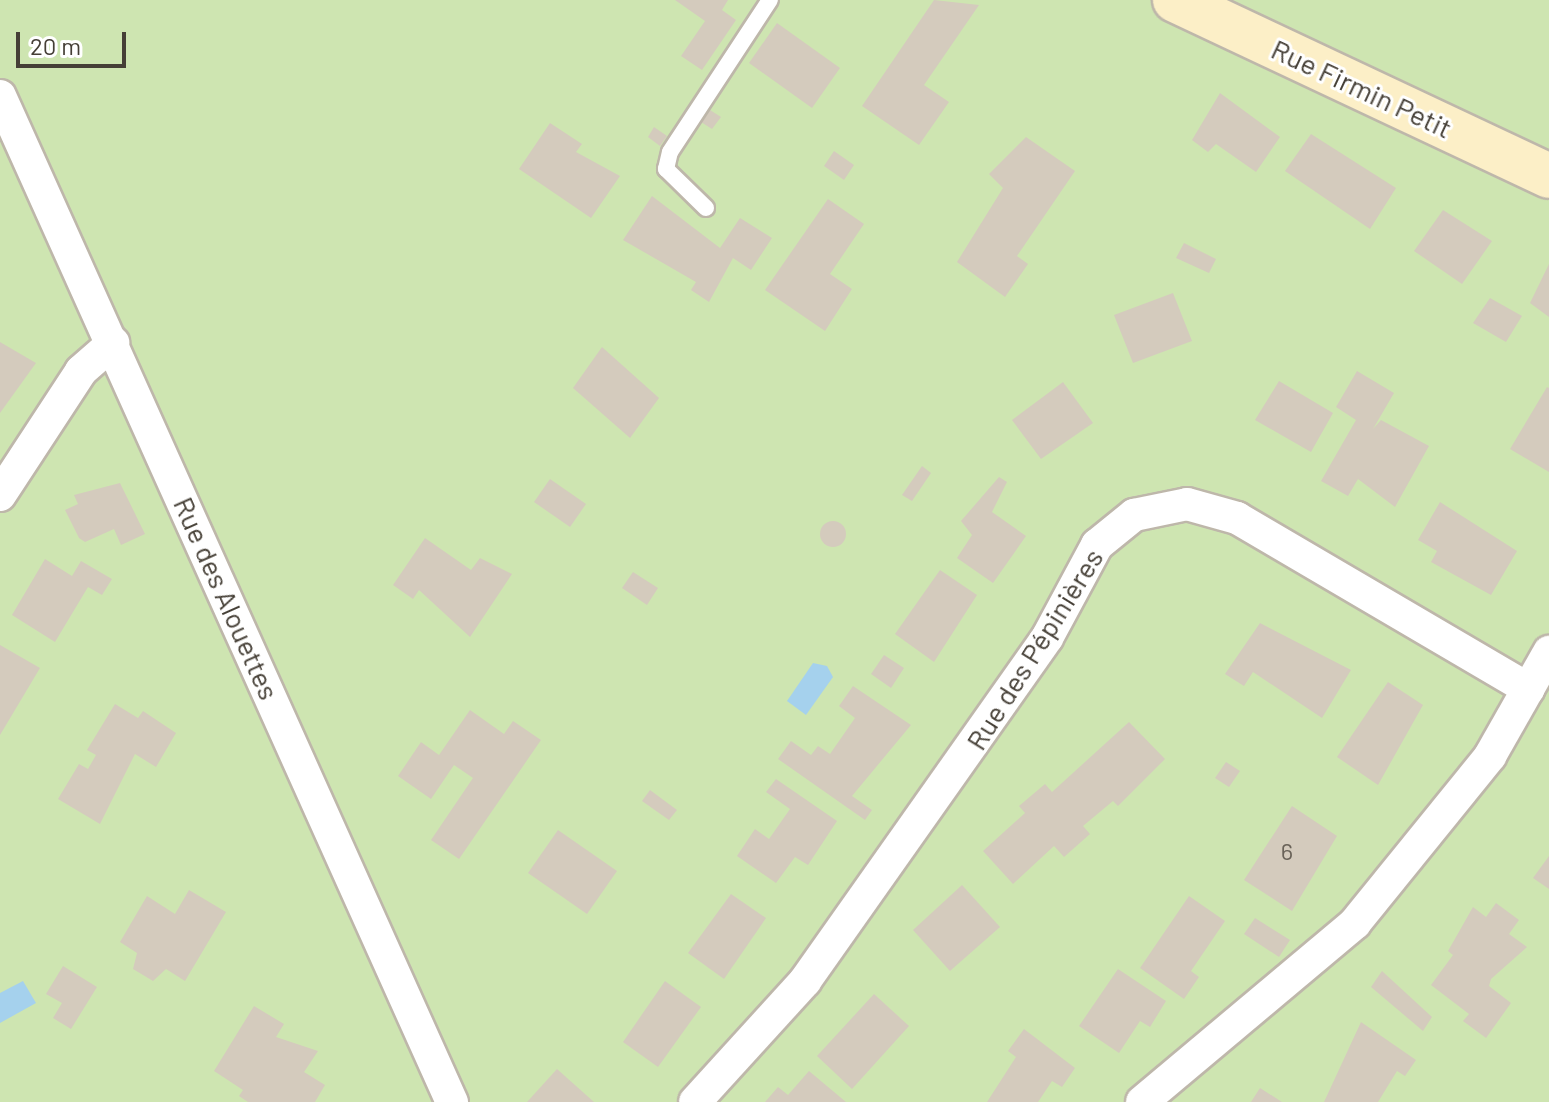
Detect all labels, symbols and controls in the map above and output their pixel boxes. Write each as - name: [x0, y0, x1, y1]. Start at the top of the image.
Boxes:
- scale bar: [20, 16, 130, 66]
- text: 20 m: [30, 31, 81, 60]
- street label: Rue Firmin Petit: [1266, 32, 1458, 144]
- street label: Rue des Alouettes: [167, 491, 287, 705]
- street label: Rue des Pépinières: [959, 542, 1109, 756]
- house number: 6: [1281, 837, 1293, 865]

